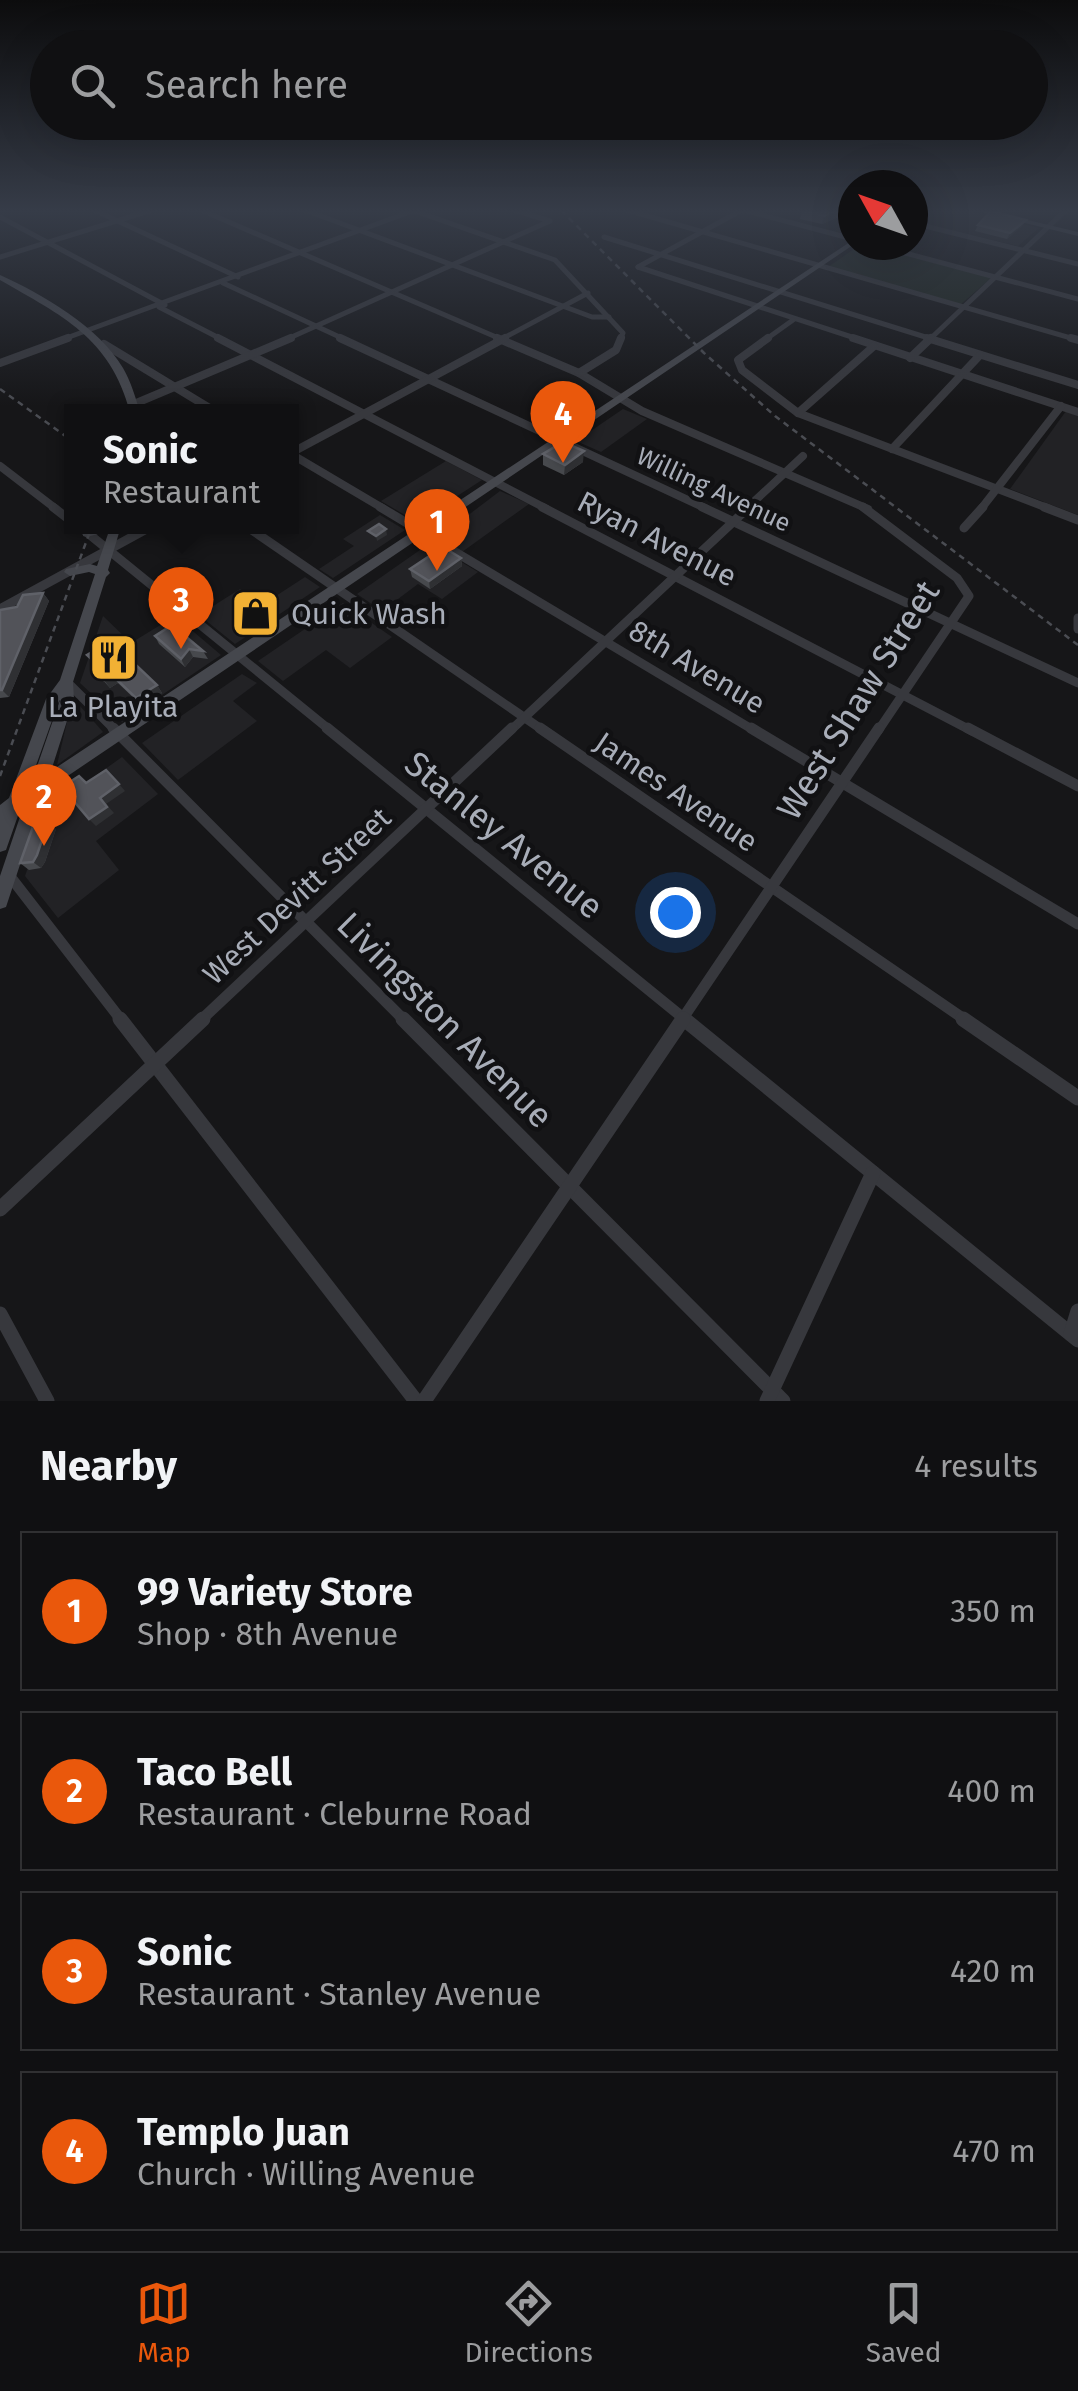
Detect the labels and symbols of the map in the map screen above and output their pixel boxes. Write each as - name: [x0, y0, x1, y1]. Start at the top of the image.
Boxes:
- north arrow: [838, 170, 928, 260]
- pin: 4: [530, 380, 596, 463]
- street label: Willing Avenue: [632, 441, 795, 539]
- street label: Ryan Avenue: [571, 483, 743, 595]
- pin: 1: [404, 488, 470, 571]
- pin: 3: [148, 566, 214, 649]
- street label: West Shaw Street: [768, 573, 949, 827]
- shop icon: Quick Wash: [230, 588, 282, 640]
- place label: Quick Wash: [291, 596, 447, 632]
- street label: 8th Avenue: [622, 612, 772, 722]
- restaurant icon: La Playita: [87, 632, 139, 684]
- place label: La Playita: [48, 689, 178, 725]
- street label: James Avenue: [588, 724, 764, 860]
- street label: Stanley Avenue: [396, 742, 612, 928]
- pin: 2: [12, 764, 76, 846]
- street label: West Devitt Street: [196, 800, 398, 992]
- your location: [650, 887, 701, 938]
- street label: Livingston Avenue: [328, 903, 562, 1137]

